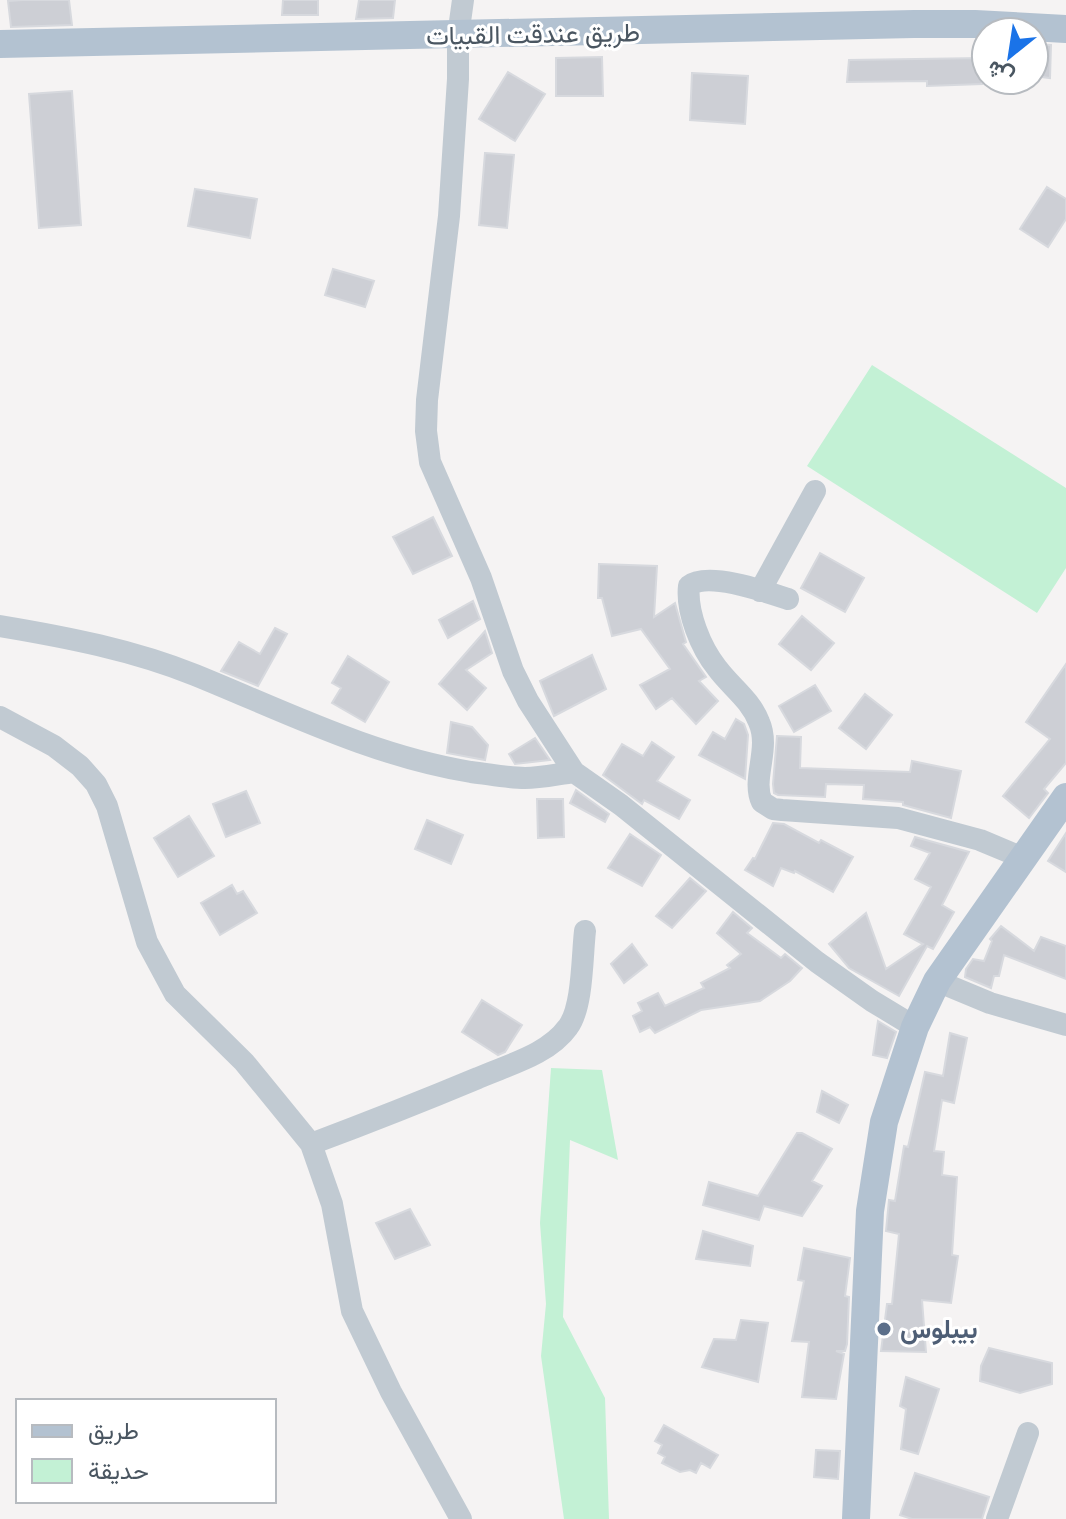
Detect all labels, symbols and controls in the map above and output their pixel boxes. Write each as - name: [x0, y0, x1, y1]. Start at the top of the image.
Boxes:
- north arrow: [970, 16, 1050, 96]
- street label: طريق عندقت القبيات: [426, 17, 640, 52]
- text: ش: [983, 55, 1018, 90]
- place label: بيبلوس: [900, 1314, 978, 1345]
- marker: بيبلوس: [875, 1320, 893, 1338]
- legend: [16, 1399, 276, 1503]
- text: طريق: [88, 1417, 139, 1446]
- text: حديقة: [88, 1457, 149, 1485]

